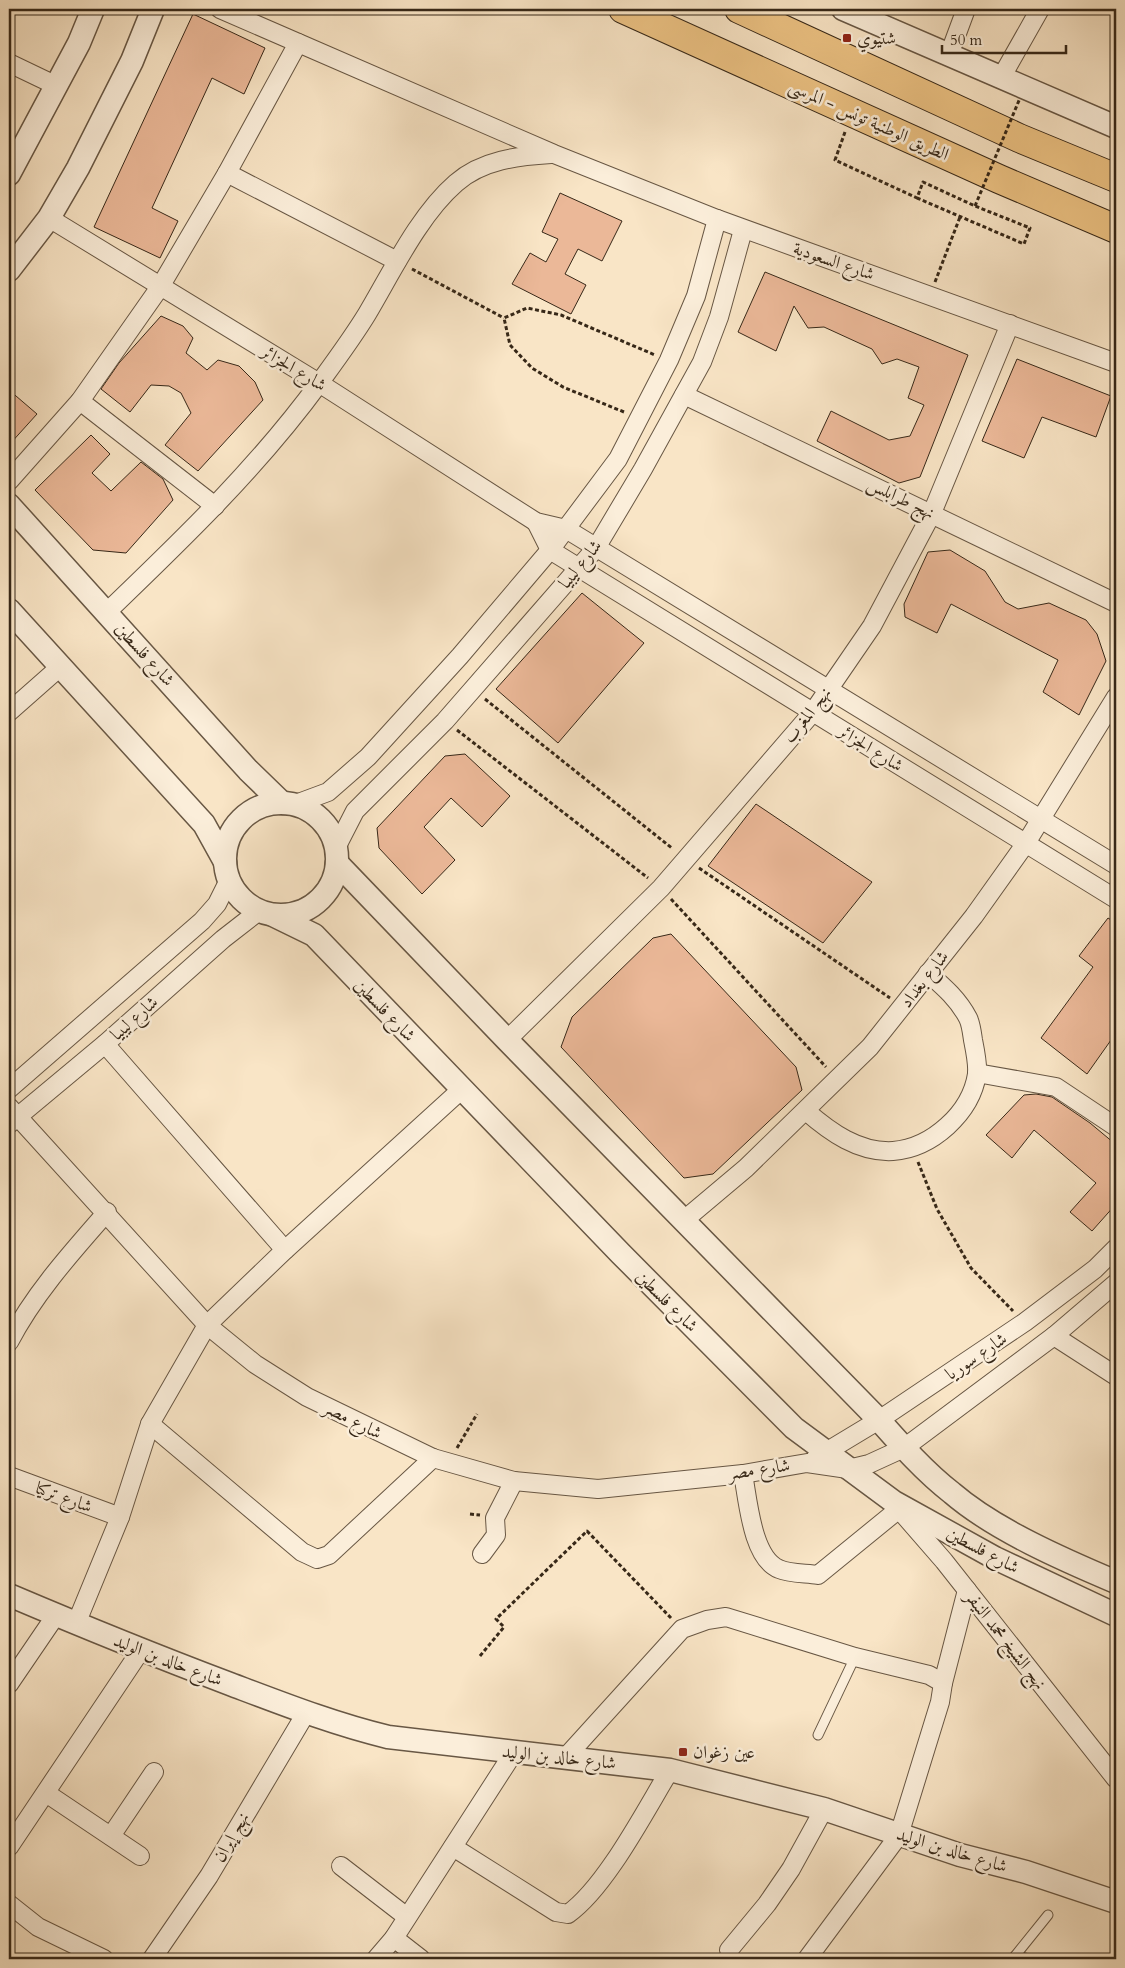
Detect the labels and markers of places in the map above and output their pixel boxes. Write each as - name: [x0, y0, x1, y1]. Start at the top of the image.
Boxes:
- place label: شتيوي: [857, 26, 896, 53]
- marker: شتيوي: [841, 32, 853, 44]
- place label: عين زغوان: [693, 1740, 755, 1765]
- marker: عين زغوان: [677, 1746, 689, 1758]

